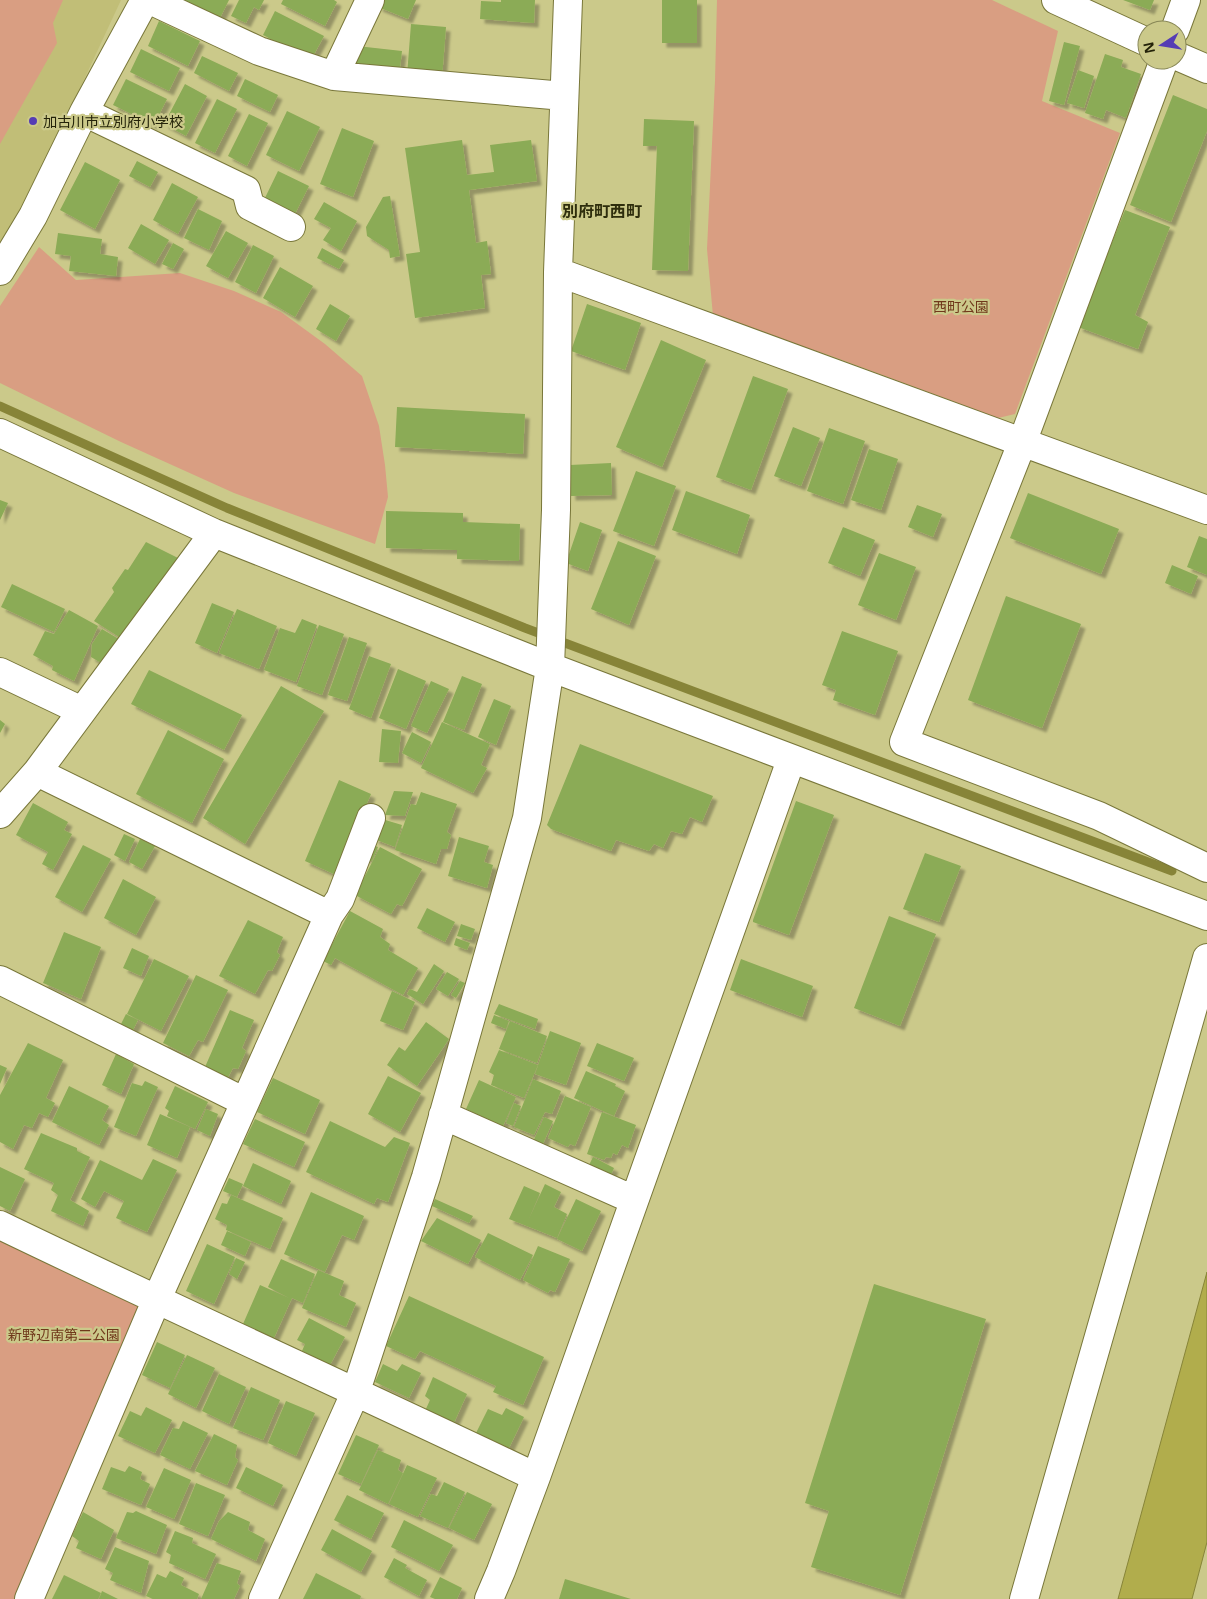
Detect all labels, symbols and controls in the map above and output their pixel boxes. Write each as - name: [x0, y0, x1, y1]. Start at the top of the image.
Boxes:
- north arrow: [1137, 20, 1187, 70]
- text: N: [1138, 40, 1159, 55]
- place label: 加古川市立別府小学校: [43, 112, 183, 131]
- marker: 加古川市立別府小学校: [27, 115, 39, 127]
- district label: 別府町西町: [562, 200, 642, 222]
- park label: 西町公園: [933, 297, 989, 316]
- park label: 新野辺南第二公園: [8, 1325, 120, 1344]

